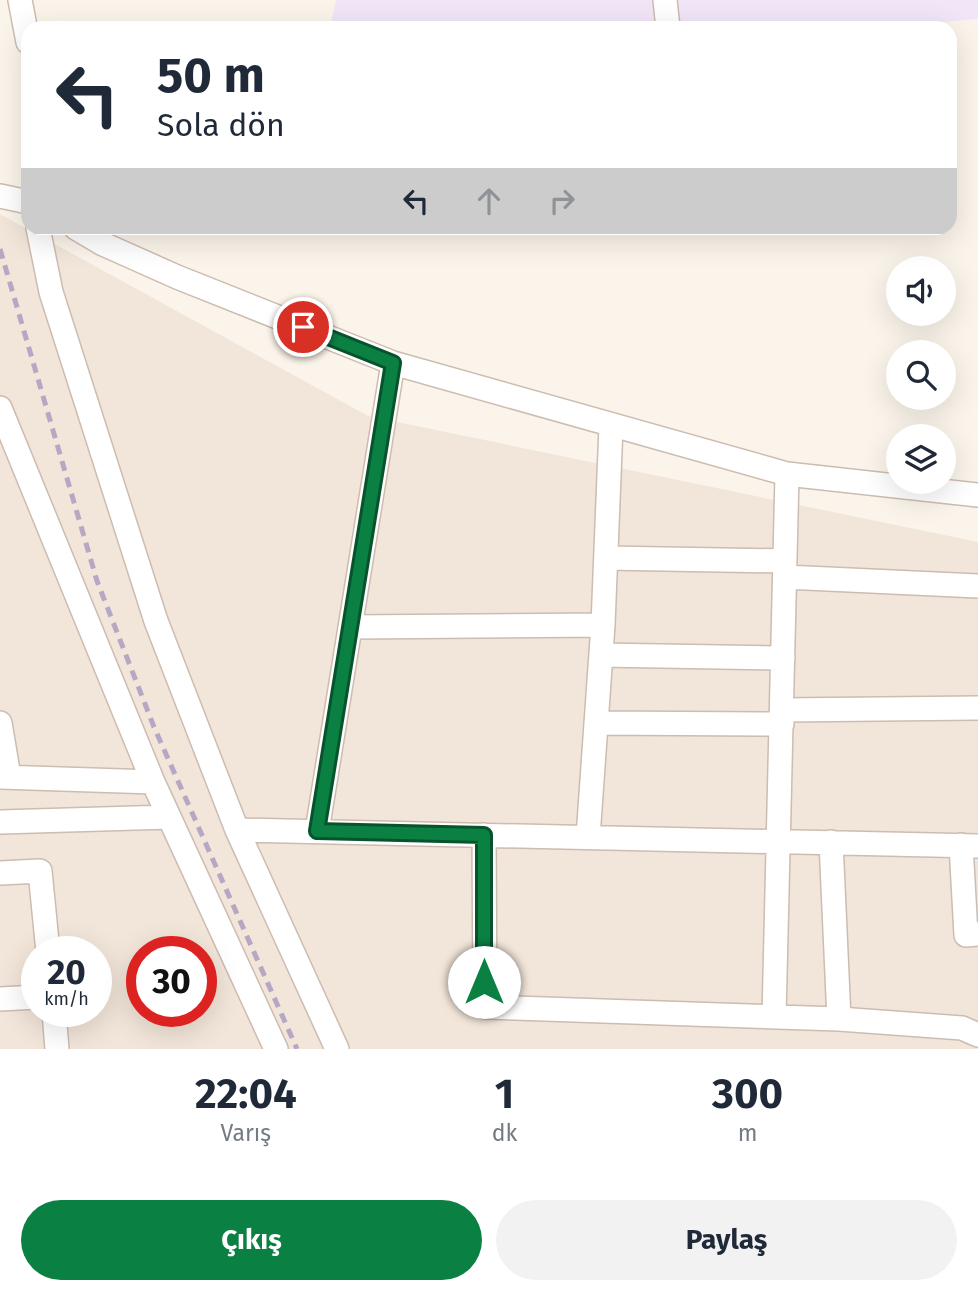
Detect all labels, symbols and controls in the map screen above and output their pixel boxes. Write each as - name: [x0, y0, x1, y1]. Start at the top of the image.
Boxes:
- text: 50 m: [157, 46, 265, 105]
- icon: left: [42, 49, 133, 140]
- text: Sola dön: [157, 106, 285, 144]
- icon: left: [397, 182, 435, 220]
- icon: ahead: [470, 182, 508, 220]
- icon: right: [543, 182, 581, 220]
- map controls: [886, 256, 956, 494]
- button: sound: [886, 256, 956, 326]
- pin: [273, 297, 333, 357]
- icon: arrive: [284, 308, 322, 346]
- button: search: [886, 340, 956, 410]
- button: layers: [886, 424, 956, 494]
- speed limit sign: 30: [126, 936, 217, 1027]
- position arrow: [447, 945, 521, 1019]
- text: 20: [47, 951, 86, 993]
- text: km/h: [44, 988, 89, 1010]
- text: 22:04: [195, 1069, 297, 1119]
- text: 1: [495, 1069, 514, 1119]
- text: 300: [712, 1069, 783, 1119]
- text: Varış: [221, 1119, 271, 1147]
- text: dk: [492, 1119, 517, 1147]
- text: m: [738, 1119, 757, 1147]
- button: Çıkış: [21, 1200, 482, 1280]
- button: Paylaş: [496, 1200, 957, 1280]

